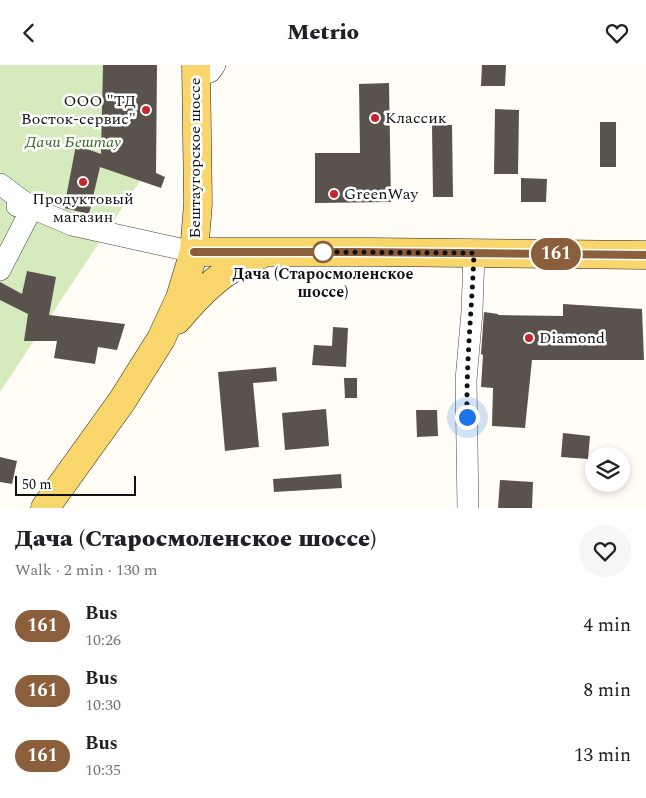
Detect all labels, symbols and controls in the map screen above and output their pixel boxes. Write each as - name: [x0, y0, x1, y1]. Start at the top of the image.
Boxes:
- text: Metrio: [287, 16, 359, 49]
- icon: back: [15, 19, 43, 47]
- icon: heart: [603, 19, 631, 47]
- street label: Бештаугорское шоссе: [183, 78, 207, 238]
- place label: ООО "ТД Восток-сервис": [21, 89, 136, 131]
- marker: ООО "ТД Восток-сервис": [140, 104, 152, 116]
- place label: Классик: [385, 106, 447, 130]
- marker: Классик: [369, 112, 381, 124]
- park label: Дачи Бештау: [24, 130, 121, 154]
- marker: Продуктовый магазин: [77, 176, 89, 188]
- place label: GreenWay: [344, 182, 420, 206]
- place label: Продуктовый магазин: [32, 187, 134, 229]
- marker: GreenWay: [328, 188, 340, 200]
- line badge: 161: [527, 238, 585, 270]
- text: 161: [541, 240, 571, 267]
- marker: Дача (Старосмоленское шоссе): [312, 241, 334, 263]
- place label: Дача (Старосмоленское шоссе): [233, 262, 414, 304]
- place label: Diamond: [539, 326, 605, 350]
- marker: Diamond: [523, 332, 535, 344]
- your location: [455, 405, 480, 430]
- map controls: [585, 447, 630, 492]
- button: layers: [585, 447, 630, 492]
- scale bar: [15, 473, 136, 496]
- text: 50 m: [22, 474, 52, 495]
- text: Дача (Старосмоленское шоссе): [15, 521, 377, 557]
- button: heart: [579, 525, 631, 577]
- text: Walk · 2 min · 130 m: [15, 558, 158, 582]
- text: Bus: [85, 599, 118, 628]
- text: 4 min: [583, 611, 631, 640]
- text: 161: [27, 612, 58, 639]
- text: 10:26: [85, 628, 121, 652]
- text: Bus: [85, 664, 118, 693]
- text: 8 min: [583, 676, 631, 705]
- text: 161: [27, 677, 58, 704]
- text: 10:30: [85, 693, 121, 717]
- text: Bus: [85, 729, 118, 758]
- text: 13 min: [574, 741, 631, 770]
- text: 161: [27, 742, 58, 769]
- text: 10:35: [85, 758, 121, 782]

